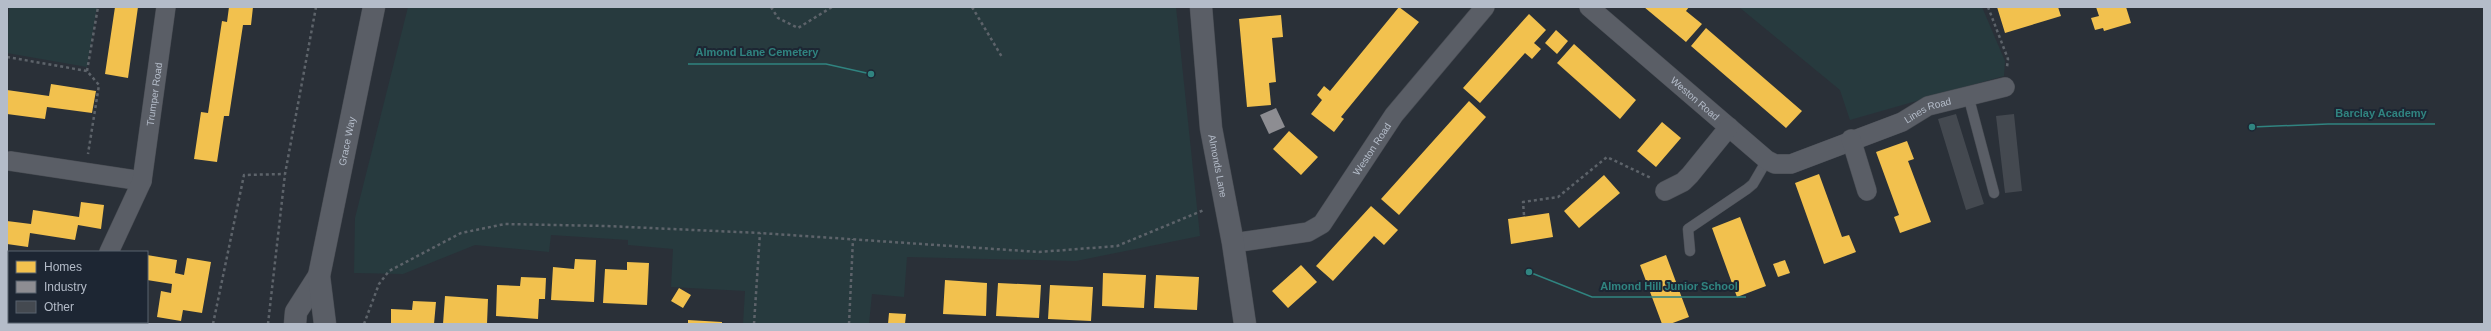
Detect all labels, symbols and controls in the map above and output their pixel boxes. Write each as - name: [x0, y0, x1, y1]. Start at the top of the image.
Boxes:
- callout: Almond Lane Cemetery: [688, 41, 826, 64]
- text: Almond Lane Cemetery: [696, 46, 819, 58]
- street label: Trumper Road: [144, 62, 164, 127]
- street label: Weston Road: [1669, 74, 1722, 122]
- street label: Lines Road: [1902, 95, 1952, 125]
- callout: Barclay Academy: [2328, 101, 2435, 124]
- text: Barclay Academy: [2335, 107, 2428, 119]
- street label: Grace Way: [336, 116, 357, 167]
- street label: Weston Road: [1350, 121, 1393, 177]
- street label: Almonds Lane: [1207, 133, 1230, 199]
- legend: [8, 251, 148, 323]
- text: Homes: [44, 260, 82, 274]
- callout: Almond Hill Junior School: [1592, 274, 1746, 297]
- text: Industry: [44, 280, 87, 294]
- text: Almond Hill Junior School: [1600, 280, 1738, 292]
- text: Other: [44, 300, 74, 314]

